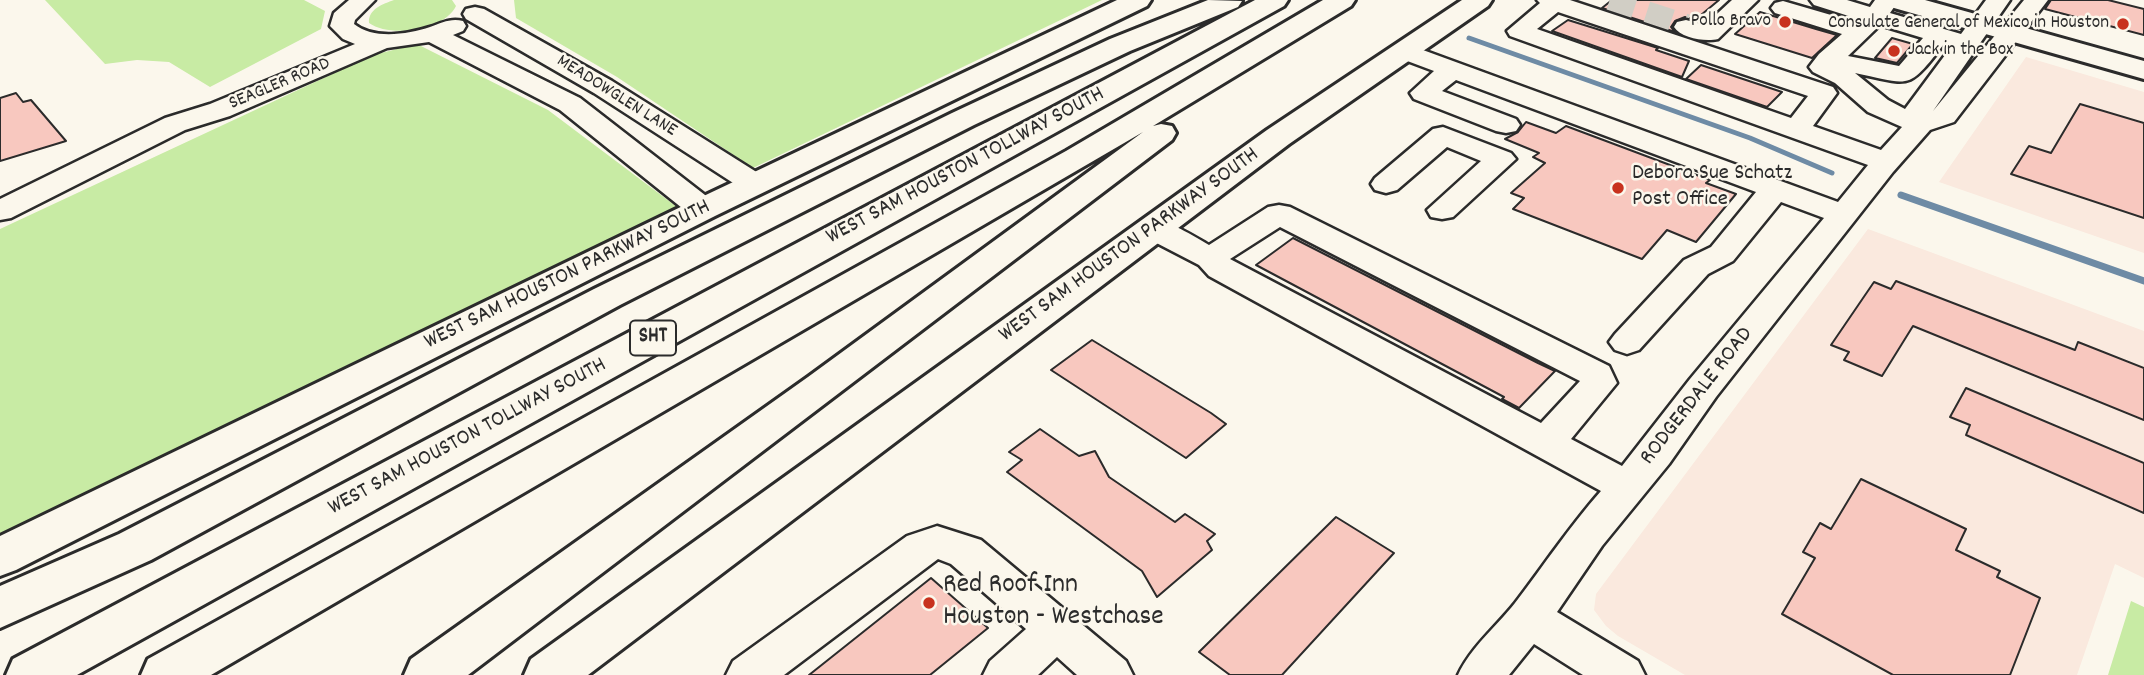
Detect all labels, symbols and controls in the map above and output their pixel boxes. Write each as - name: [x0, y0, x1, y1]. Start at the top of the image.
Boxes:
- place label: Pollo Bravo: [1691, 11, 1771, 33]
- place label: Consulate General of Mexico in Houston: [1828, 13, 2109, 35]
- marker: Pollo Bravo: [1777, 14, 1793, 30]
- marker: Consulate General of Mexico in Houston: [2115, 16, 2131, 32]
- place label: Jack in the Box: [1908, 40, 2013, 62]
- marker: Jack in the Box: [1886, 43, 1902, 59]
- street label: MEADOWGLEN LANE: [552, 51, 680, 143]
- street label: SEAGLER ROAD: [226, 54, 334, 116]
- street label: WEST SAM HOUSTON TOLLWAY SOUTH: [822, 82, 1110, 252]
- street label: WEST SAM HOUSTON PARKWAY SOUTH: [995, 142, 1265, 350]
- place label: Debora Sue Schatz Post Office: [1632, 161, 1792, 215]
- marker: Debora Sue Schatz Post Office: [1610, 180, 1626, 196]
- street label: WEST SAM HOUSTON PARKWAY SOUTH: [421, 195, 715, 357]
- road number: SHT: [630, 320, 676, 356]
- street label: RODGERDALE ROAD: [1635, 322, 1761, 472]
- street label: WEST SAM HOUSTON TOLLWAY SOUTH: [324, 353, 612, 523]
- place label: Red Roof Inn Houston - Westchase: [943, 570, 1164, 636]
- marker: Red Roof Inn Houston - Westchase: [921, 595, 937, 611]

